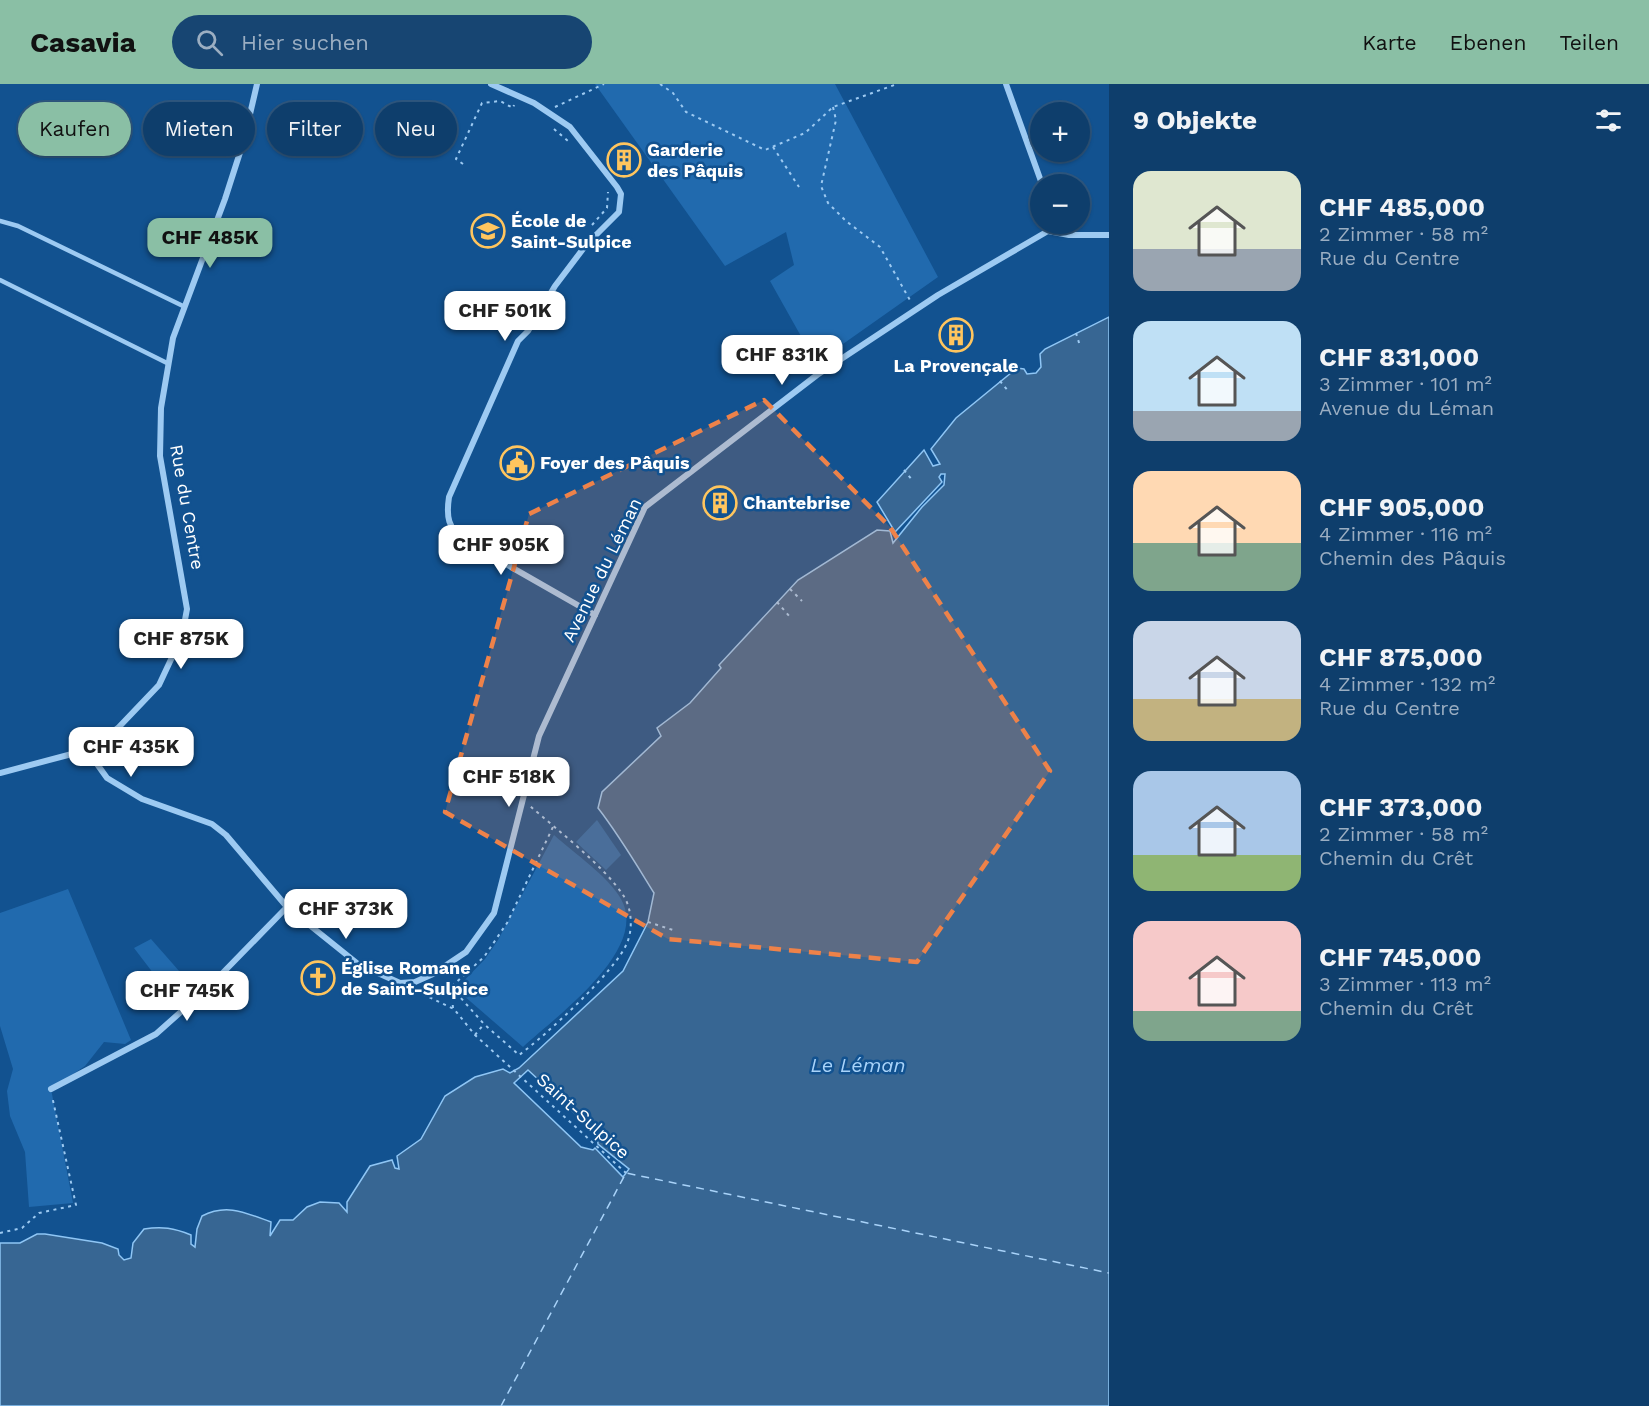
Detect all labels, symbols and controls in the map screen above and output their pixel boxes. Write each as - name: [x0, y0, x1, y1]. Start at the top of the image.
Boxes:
- search box: [172, 15, 592, 69]
- text: Casavia: [30, 26, 136, 59]
- icon: search: [193, 26, 226, 59]
- text: Hier suchen: [241, 30, 369, 55]
- text: Karte: [1362, 30, 1417, 55]
- text: Ebenen: [1450, 30, 1526, 55]
- text: Teilen: [1559, 30, 1619, 55]
- chip: Kaufen: [18, 102, 131, 156]
- chip: Mieten: [143, 102, 255, 156]
- chip: Filter: [267, 102, 363, 156]
- chip: Neu: [375, 102, 457, 156]
- map controls: [1030, 102, 1090, 234]
- button: +: [1030, 102, 1090, 162]
- icon: filters: [1592, 104, 1625, 137]
- text: 9 Objekte: [1133, 105, 1257, 135]
- place label: Garderie des Pâquis: [647, 139, 743, 181]
- building icon: Garderie des Pâquis: [606, 142, 642, 178]
- button: −: [1030, 174, 1090, 234]
- text: CHF 485,000: [1319, 192, 1485, 222]
- icon: home: [1181, 195, 1253, 267]
- place label: École de Saint-Sulpice: [511, 210, 632, 252]
- school or university icon: École de Saint-Sulpice: [470, 213, 506, 249]
- pin: CHF 485K: [148, 218, 272, 269]
- text: 2 Zimmer · 58 m²: [1319, 222, 1488, 246]
- text: CHF 485K: [161, 225, 259, 249]
- text: Rue du Centre: [1319, 246, 1460, 270]
- pin: CHF 501K: [443, 291, 567, 342]
- text: CHF 501K: [458, 298, 552, 322]
- building icon: La Provençale: [938, 317, 974, 353]
- pin: CHF 831K: [720, 335, 844, 386]
- text: CHF 831K: [736, 342, 828, 366]
- text: CHF 831,000: [1319, 342, 1479, 372]
- icon: home: [1181, 345, 1253, 417]
- place label: La Provençale: [894, 355, 1018, 376]
- text: 3 Zimmer · 101 m²: [1319, 372, 1492, 396]
- text: Avenue du Léman: [1319, 396, 1494, 420]
- street label: Rue du Centre: [166, 443, 209, 571]
- public building icon: Foyer des Pâquis: [499, 445, 535, 481]
- place label: Foyer des Pâquis: [540, 452, 690, 473]
- building icon: Chantebrise: [702, 485, 738, 521]
- place label: Chantebrise: [743, 492, 850, 513]
- text: CHF 905,000: [1319, 492, 1484, 522]
- street label: Avenue du Léman: [558, 494, 646, 645]
- icon: home: [1181, 495, 1253, 567]
- text: 4 Zimmer · 116 m²: [1319, 522, 1492, 546]
- pin: CHF 905K: [439, 525, 563, 576]
- text: CHF 905K: [453, 532, 549, 556]
- text: Chemin des Pâquis: [1319, 546, 1506, 570]
- pin: CHF 875K: [119, 619, 243, 670]
- text: CHF 875K: [133, 626, 229, 650]
- text: CHF 875,000: [1319, 642, 1483, 672]
- icon: home: [1181, 645, 1253, 717]
- text: 4 Zimmer · 132 m²: [1319, 672, 1495, 696]
- text: Rue du Centre: [1319, 696, 1460, 720]
- pin: CHF 435K: [69, 727, 193, 778]
- text: CHF 435K: [83, 734, 179, 758]
- pin: CHF 518K: [447, 757, 571, 808]
- text: CHF 518K: [463, 764, 555, 788]
- text: CHF 373,000: [1319, 792, 1483, 822]
- icon: home: [1181, 795, 1253, 867]
- text: 2 Zimmer · 58 m²: [1319, 822, 1488, 846]
- text: Chemin du Crêt: [1319, 846, 1473, 870]
- pin: CHF 373K: [284, 889, 408, 940]
- text: CHF 373K: [298, 896, 394, 920]
- text: CHF 745,000: [1319, 942, 1481, 972]
- icon: home: [1181, 945, 1253, 1017]
- place label: Église Romane de Saint-Sulpice: [341, 957, 489, 999]
- church icon: Église Romane de Saint-Sulpice: [300, 960, 336, 996]
- pin: CHF 745K: [125, 971, 249, 1022]
- text: 3 Zimmer · 113 m²: [1319, 972, 1491, 996]
- text: CHF 745K: [140, 978, 234, 1002]
- text: Chemin du Crêt: [1319, 996, 1473, 1020]
- water label: Le Léman: [810, 1053, 906, 1077]
- street label: Saint-Sulpice: [532, 1068, 634, 1163]

